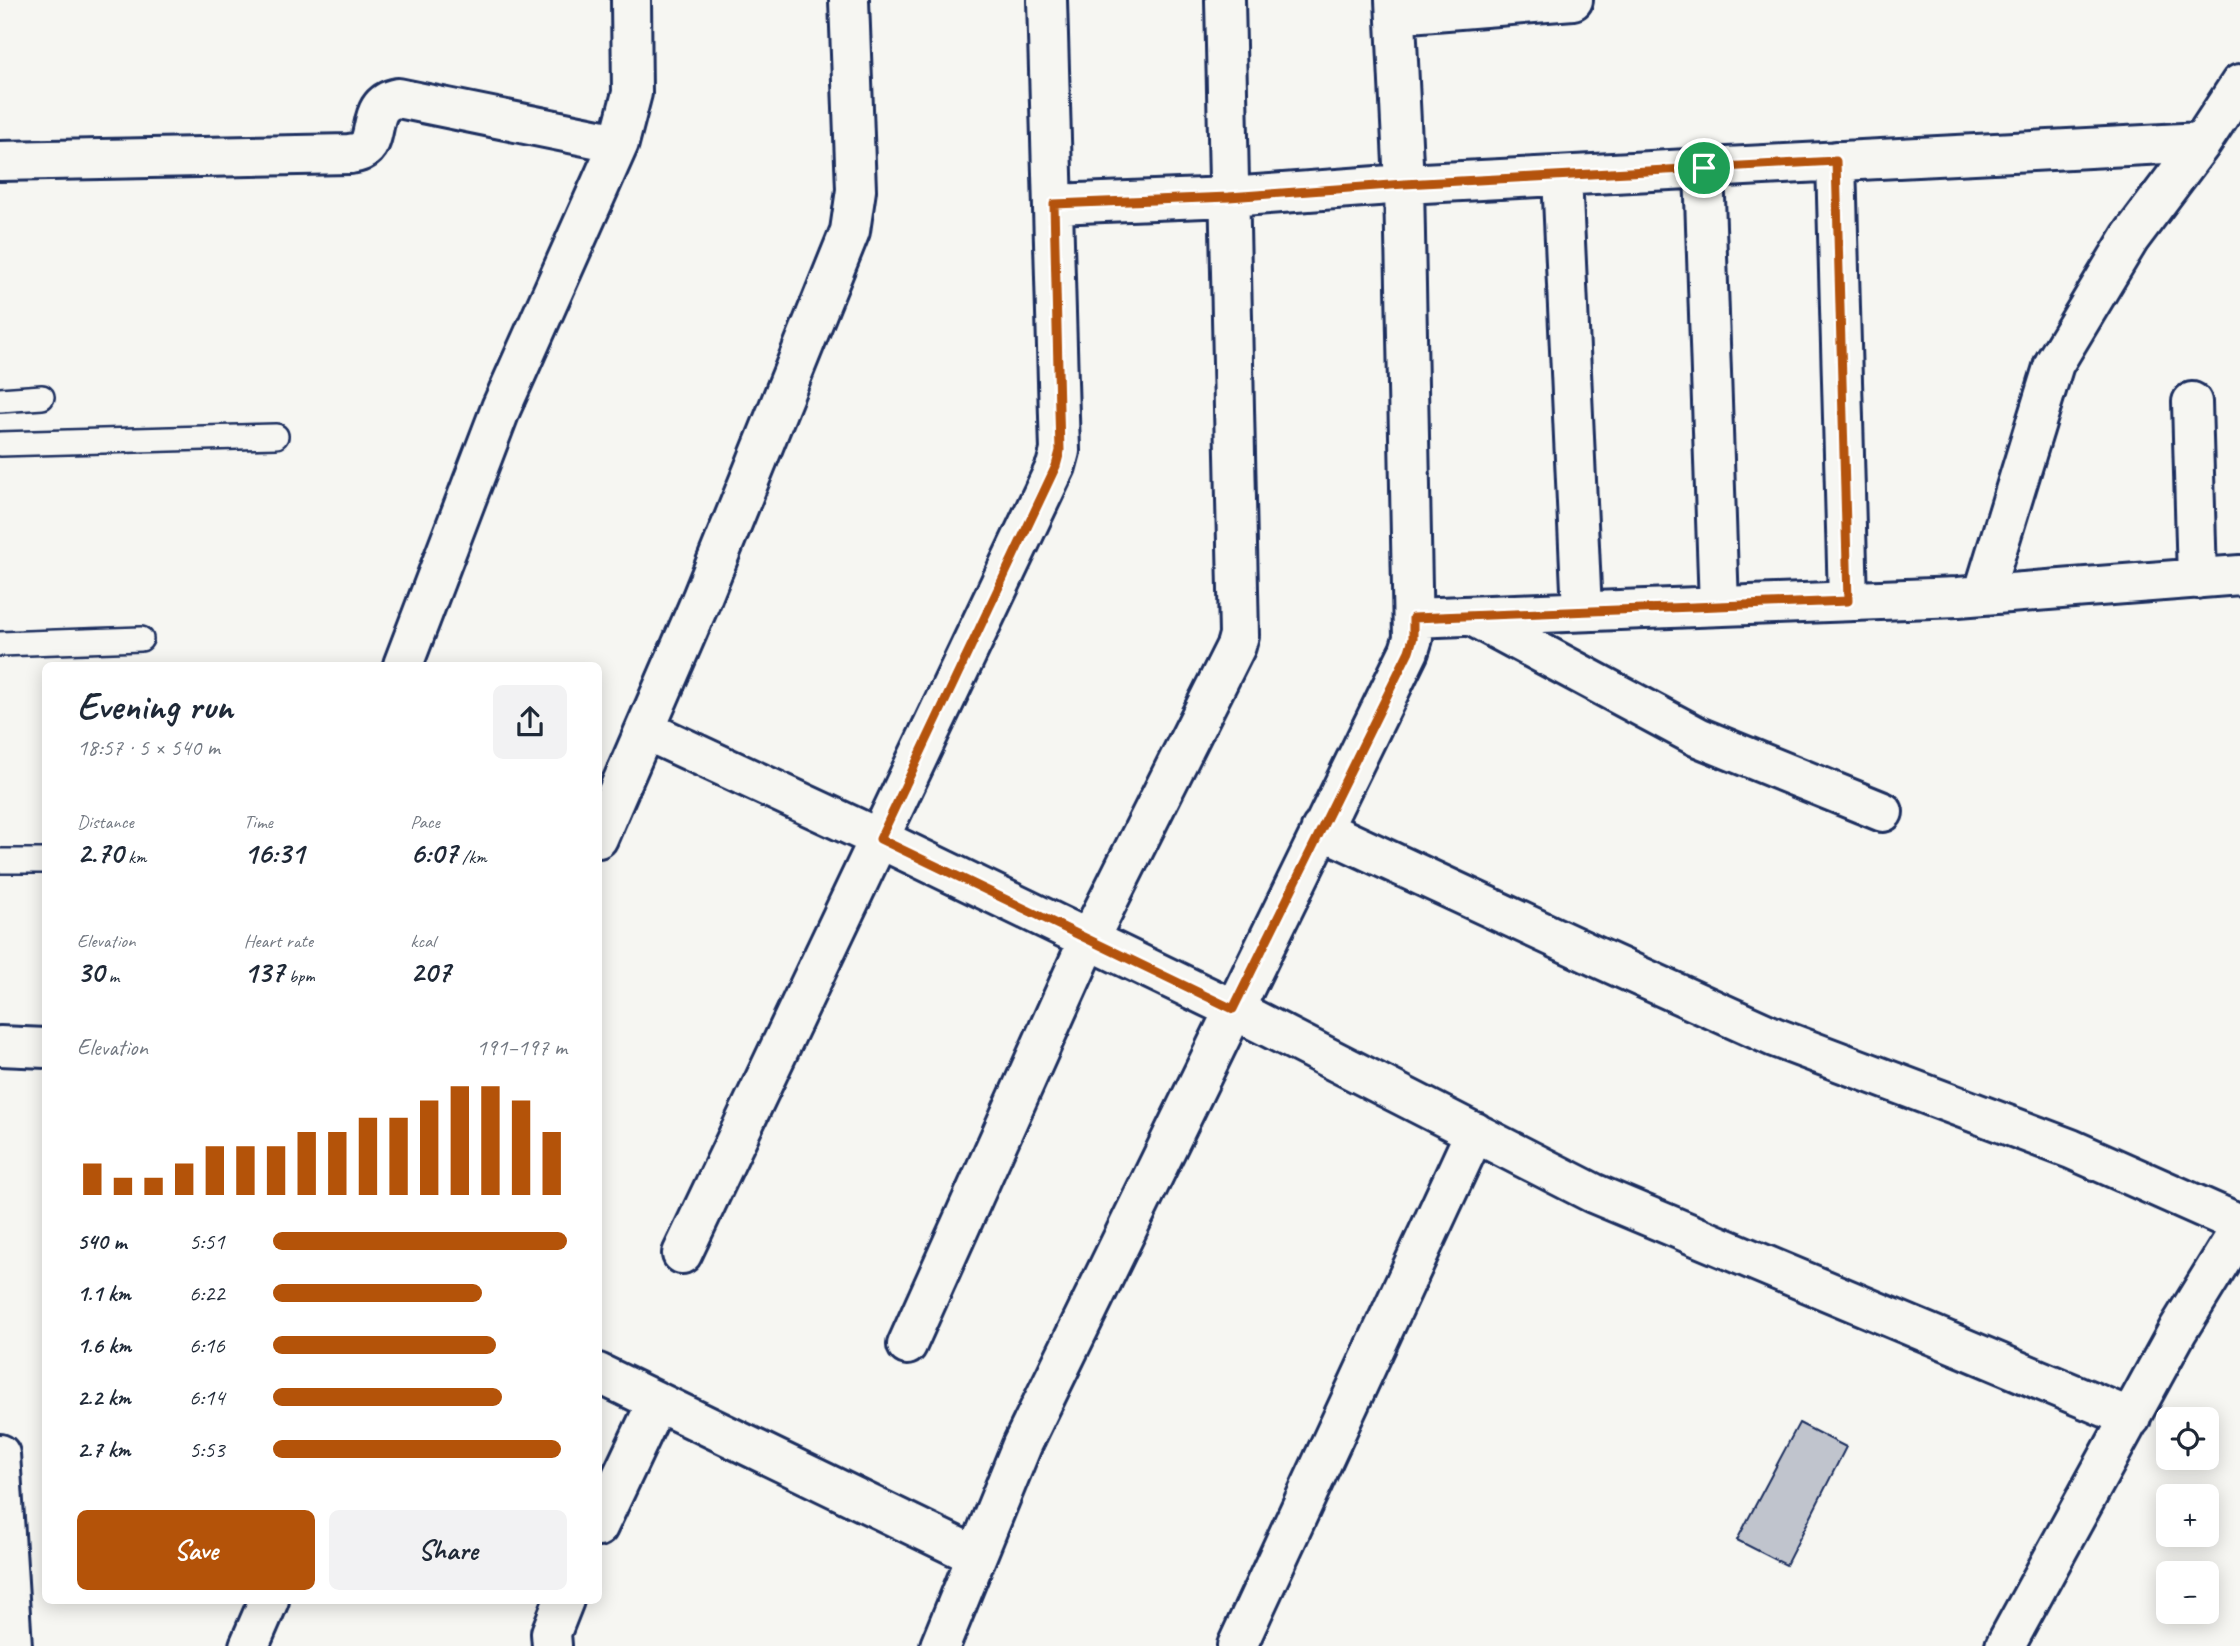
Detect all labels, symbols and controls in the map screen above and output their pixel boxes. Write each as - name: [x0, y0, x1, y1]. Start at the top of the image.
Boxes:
- pin: [1674, 138, 1734, 198]
- icon: arrive: [1685, 149, 1723, 187]
- text: Evening run: [77, 683, 233, 730]
- button: share: [493, 685, 567, 759]
- text: 18:57 · 5 × 540 m: [77, 733, 220, 762]
- text: Distance: [77, 810, 134, 834]
- text: Time: [244, 810, 273, 834]
- text: Pace: [410, 810, 440, 834]
- text: 2.70: [77, 834, 123, 872]
- text: 16:31: [244, 834, 304, 872]
- text: 6:07: [410, 834, 457, 872]
- text: km: [123, 845, 147, 869]
- text: /km: [457, 845, 487, 869]
- text: Elevation: [77, 929, 135, 953]
- text: Heart rate: [244, 929, 313, 953]
- text: kcal: [410, 929, 435, 953]
- text: 30: [77, 953, 104, 991]
- text: 137: [244, 953, 284, 991]
- text: 207: [410, 953, 451, 991]
- text: m: [104, 964, 119, 988]
- text: bpm: [284, 964, 315, 988]
- text: Elevation: [77, 1033, 148, 1062]
- text: 191–197 m: [476, 1033, 567, 1062]
- text: 540 m: [77, 1227, 126, 1256]
- text: 5:51: [189, 1227, 225, 1256]
- text: 1.1 km: [77, 1279, 131, 1308]
- text: 6:22: [189, 1279, 225, 1308]
- text: 1.6 km: [77, 1331, 131, 1360]
- text: 6:16: [189, 1331, 225, 1360]
- text: 2.2 km: [77, 1383, 131, 1412]
- text: 6:14: [189, 1383, 225, 1412]
- map controls: [2156, 1407, 2219, 1624]
- button: locate: [2156, 1407, 2219, 1470]
- text: 2.7 km: [77, 1435, 130, 1464]
- text: 5:53: [189, 1435, 225, 1464]
- button: +: [2156, 1484, 2219, 1547]
- button: Save: [77, 1510, 315, 1590]
- button: Share: [329, 1510, 567, 1590]
- button: −: [2156, 1561, 2219, 1624]

